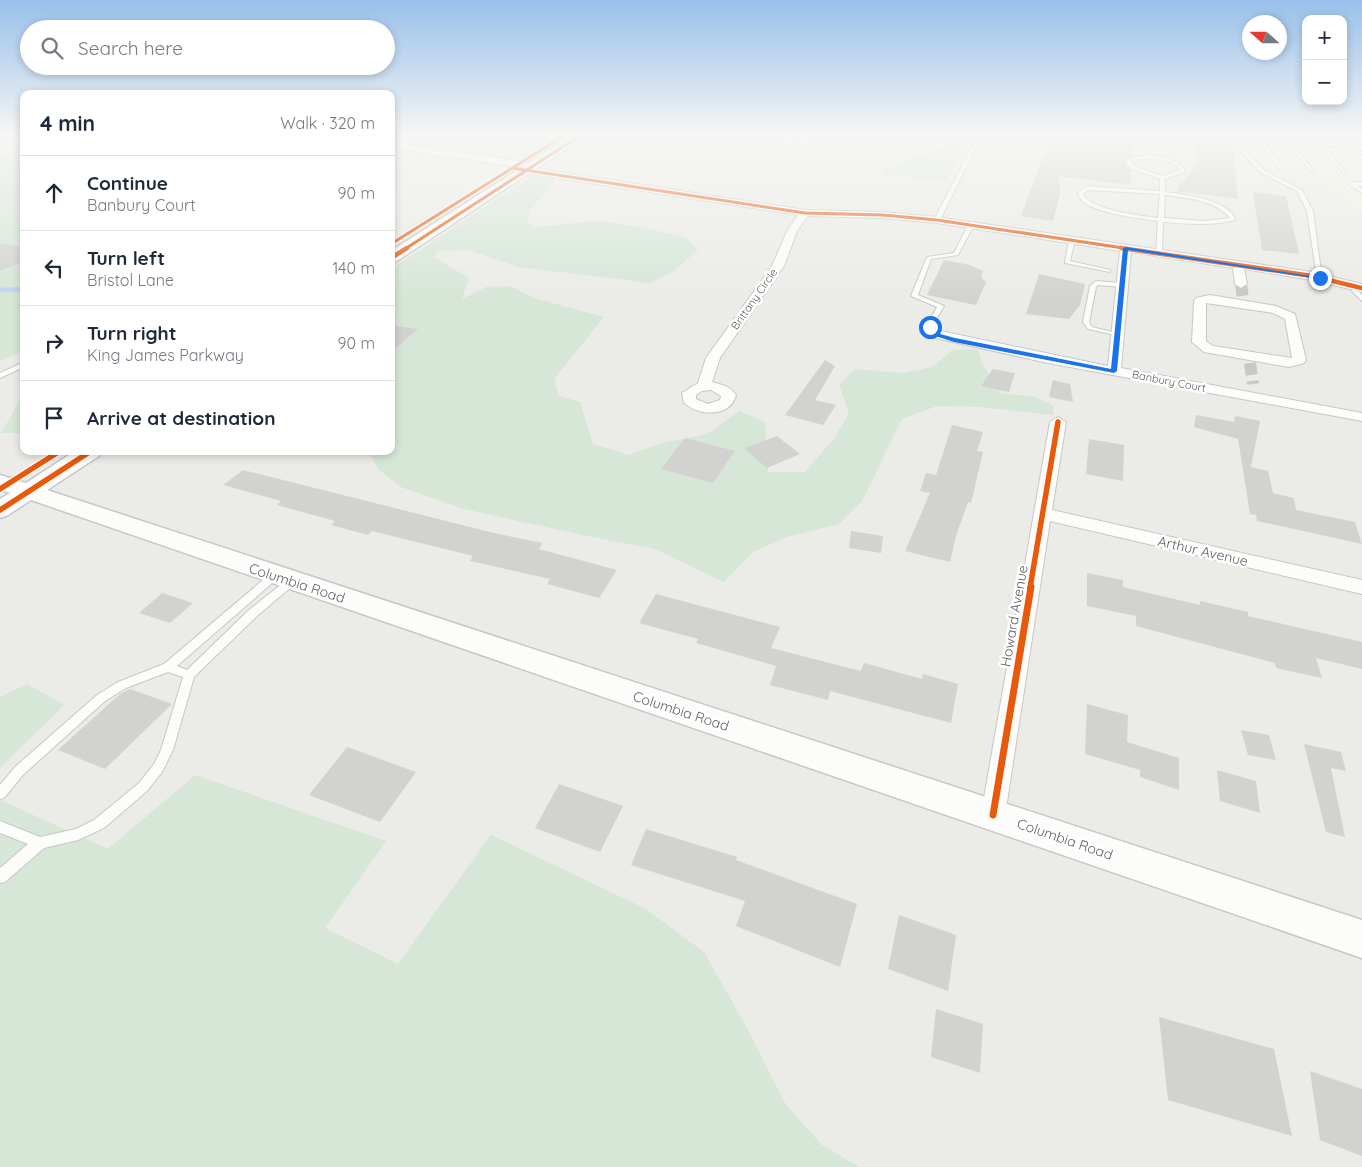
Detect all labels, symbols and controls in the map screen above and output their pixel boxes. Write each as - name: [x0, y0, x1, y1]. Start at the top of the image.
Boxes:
- north arrow: [1242, 15, 1287, 60]
- map controls: [1302, 15, 1347, 105]
- button: +: [1302, 15, 1347, 60]
- search box: [20, 20, 395, 75]
- icon: search: [38, 34, 66, 62]
- text: Search here: [78, 36, 183, 60]
- button: −: [1302, 60, 1347, 105]
- text: 4 min: [40, 110, 95, 136]
- text: Walk · 320 m: [280, 113, 375, 133]
- text: Continue: [87, 171, 168, 195]
- icon: ahead: [40, 179, 68, 207]
- text: 90 m: [338, 183, 375, 203]
- text: Banbury Court: [87, 195, 196, 215]
- text: Turn left: [87, 246, 165, 270]
- icon: left: [40, 254, 68, 282]
- text: 140 m: [332, 258, 375, 278]
- street label: Brittany Circle: [728, 266, 780, 332]
- route end: [1309, 267, 1332, 290]
- text: Bristol Lane: [87, 270, 174, 290]
- route start: [919, 316, 942, 339]
- text: Turn right: [87, 321, 176, 345]
- icon: right: [40, 329, 68, 357]
- text: 90 m: [338, 333, 375, 353]
- text: King James Parkway: [87, 345, 244, 365]
- street label: Banbury Court: [1131, 367, 1207, 395]
- icon: arrive: [40, 404, 68, 432]
- text: Arrive at destination: [87, 406, 276, 430]
- street label: Arthur Avenue: [1156, 532, 1250, 570]
- street label: Columbia Road: [247, 559, 347, 607]
- street label: Howard Avenue: [996, 564, 1032, 668]
- street label: Columbia Road: [631, 687, 731, 735]
- street label: Columbia Road: [1015, 814, 1115, 864]

